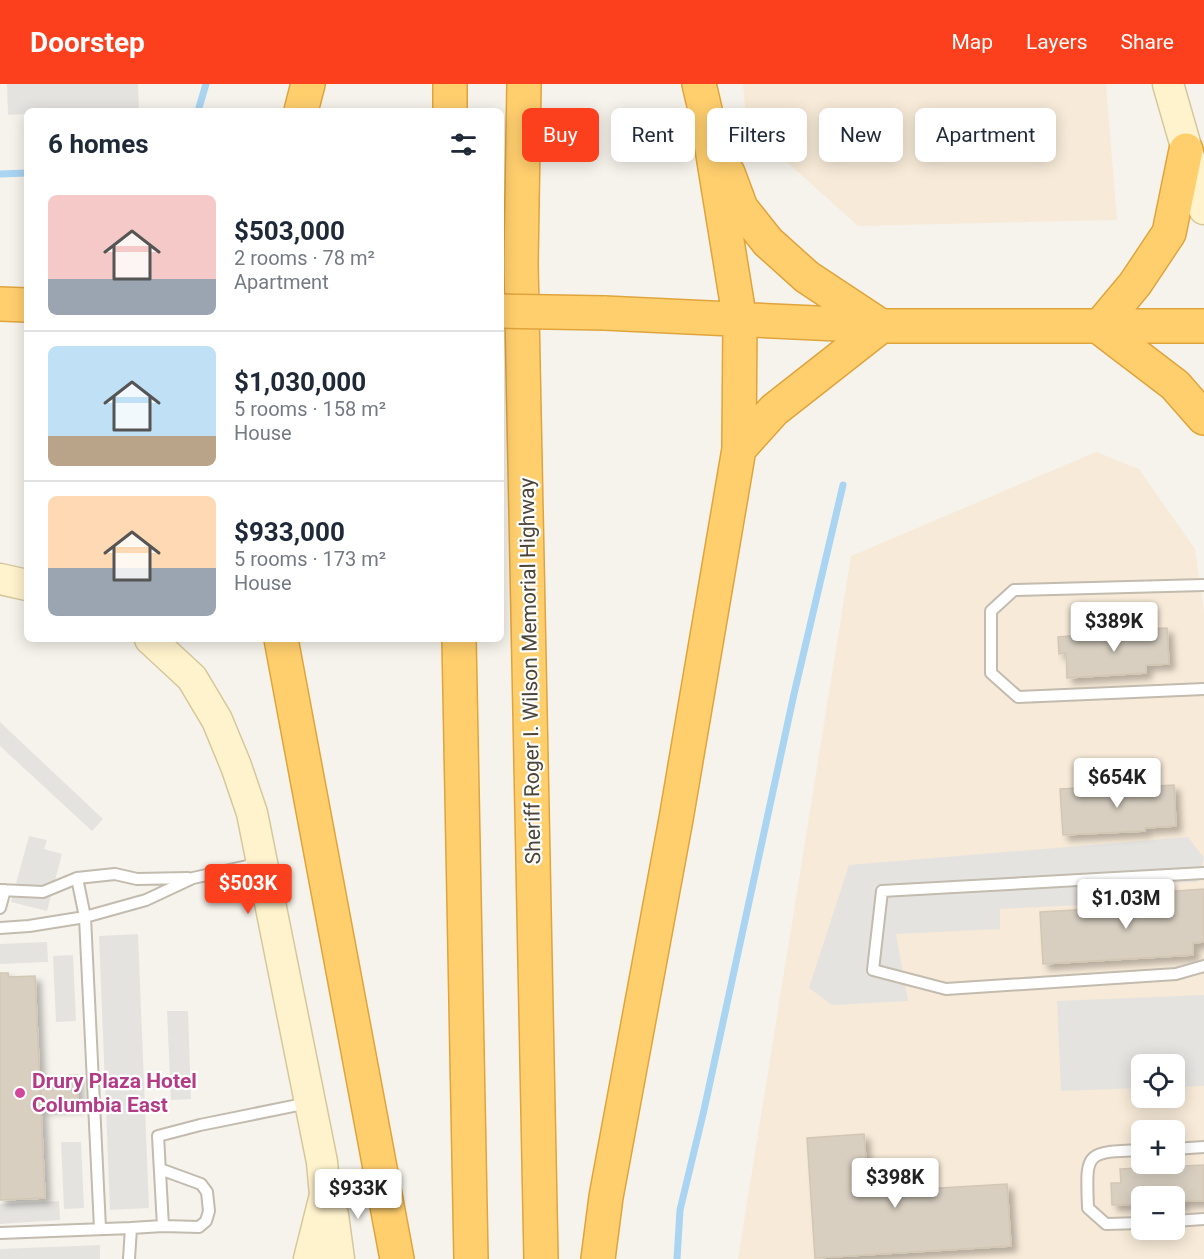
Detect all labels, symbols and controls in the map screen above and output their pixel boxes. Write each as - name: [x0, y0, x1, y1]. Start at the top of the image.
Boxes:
- text: Doorstep: [30, 26, 145, 59]
- text: Map: [951, 30, 993, 54]
- text: Layers: [1026, 30, 1087, 54]
- text: Share: [1120, 30, 1174, 54]
- chip: Buy: [522, 108, 599, 162]
- chip: Rent: [611, 108, 695, 162]
- chip: Filters: [707, 108, 807, 162]
- chip: New: [819, 108, 903, 162]
- chip: Apartment: [915, 108, 1056, 162]
- icon: filters: [447, 128, 480, 161]
- text: 6 homes: [48, 129, 149, 159]
- text: $503,000: [234, 216, 345, 246]
- icon: home: [96, 219, 168, 291]
- text: 2 rooms · 78 m²: [234, 246, 375, 270]
- text: Apartment: [234, 270, 329, 294]
- text: $1,030,000: [234, 367, 366, 397]
- icon: home: [96, 370, 168, 442]
- text: 5 rooms · 158 m²: [234, 397, 386, 421]
- text: House: [234, 421, 292, 445]
- street label: Sheriff Roger I. Wilson Memorial Highway: [515, 477, 545, 864]
- text: $933,000: [234, 517, 345, 547]
- icon: home: [96, 520, 168, 592]
- text: 5 rooms · 173 m²: [234, 547, 386, 571]
- text: House: [234, 571, 292, 595]
- pin: $389K: [1072, 602, 1156, 653]
- text: $389K: [1085, 609, 1143, 633]
- pin: $654K: [1075, 758, 1159, 809]
- text: $654K: [1088, 765, 1146, 789]
- pin: $503K: [206, 864, 290, 915]
- text: $503K: [219, 871, 277, 895]
- pin: $1.03M: [1077, 879, 1175, 930]
- text: $1.03M: [1091, 886, 1161, 910]
- map controls: [1131, 1054, 1185, 1240]
- button: locate: [1131, 1054, 1185, 1108]
- place label: Drury Plaza Hotel Columbia East: [32, 1069, 197, 1117]
- marker: Drury Plaza Hotel Columbia East: [13, 1086, 27, 1100]
- button: +: [1131, 1120, 1185, 1174]
- pin: $398K: [853, 1158, 937, 1209]
- text: $398K: [866, 1165, 924, 1189]
- pin: $933K: [316, 1169, 400, 1220]
- text: $933K: [329, 1176, 387, 1200]
- button: −: [1131, 1186, 1185, 1240]

